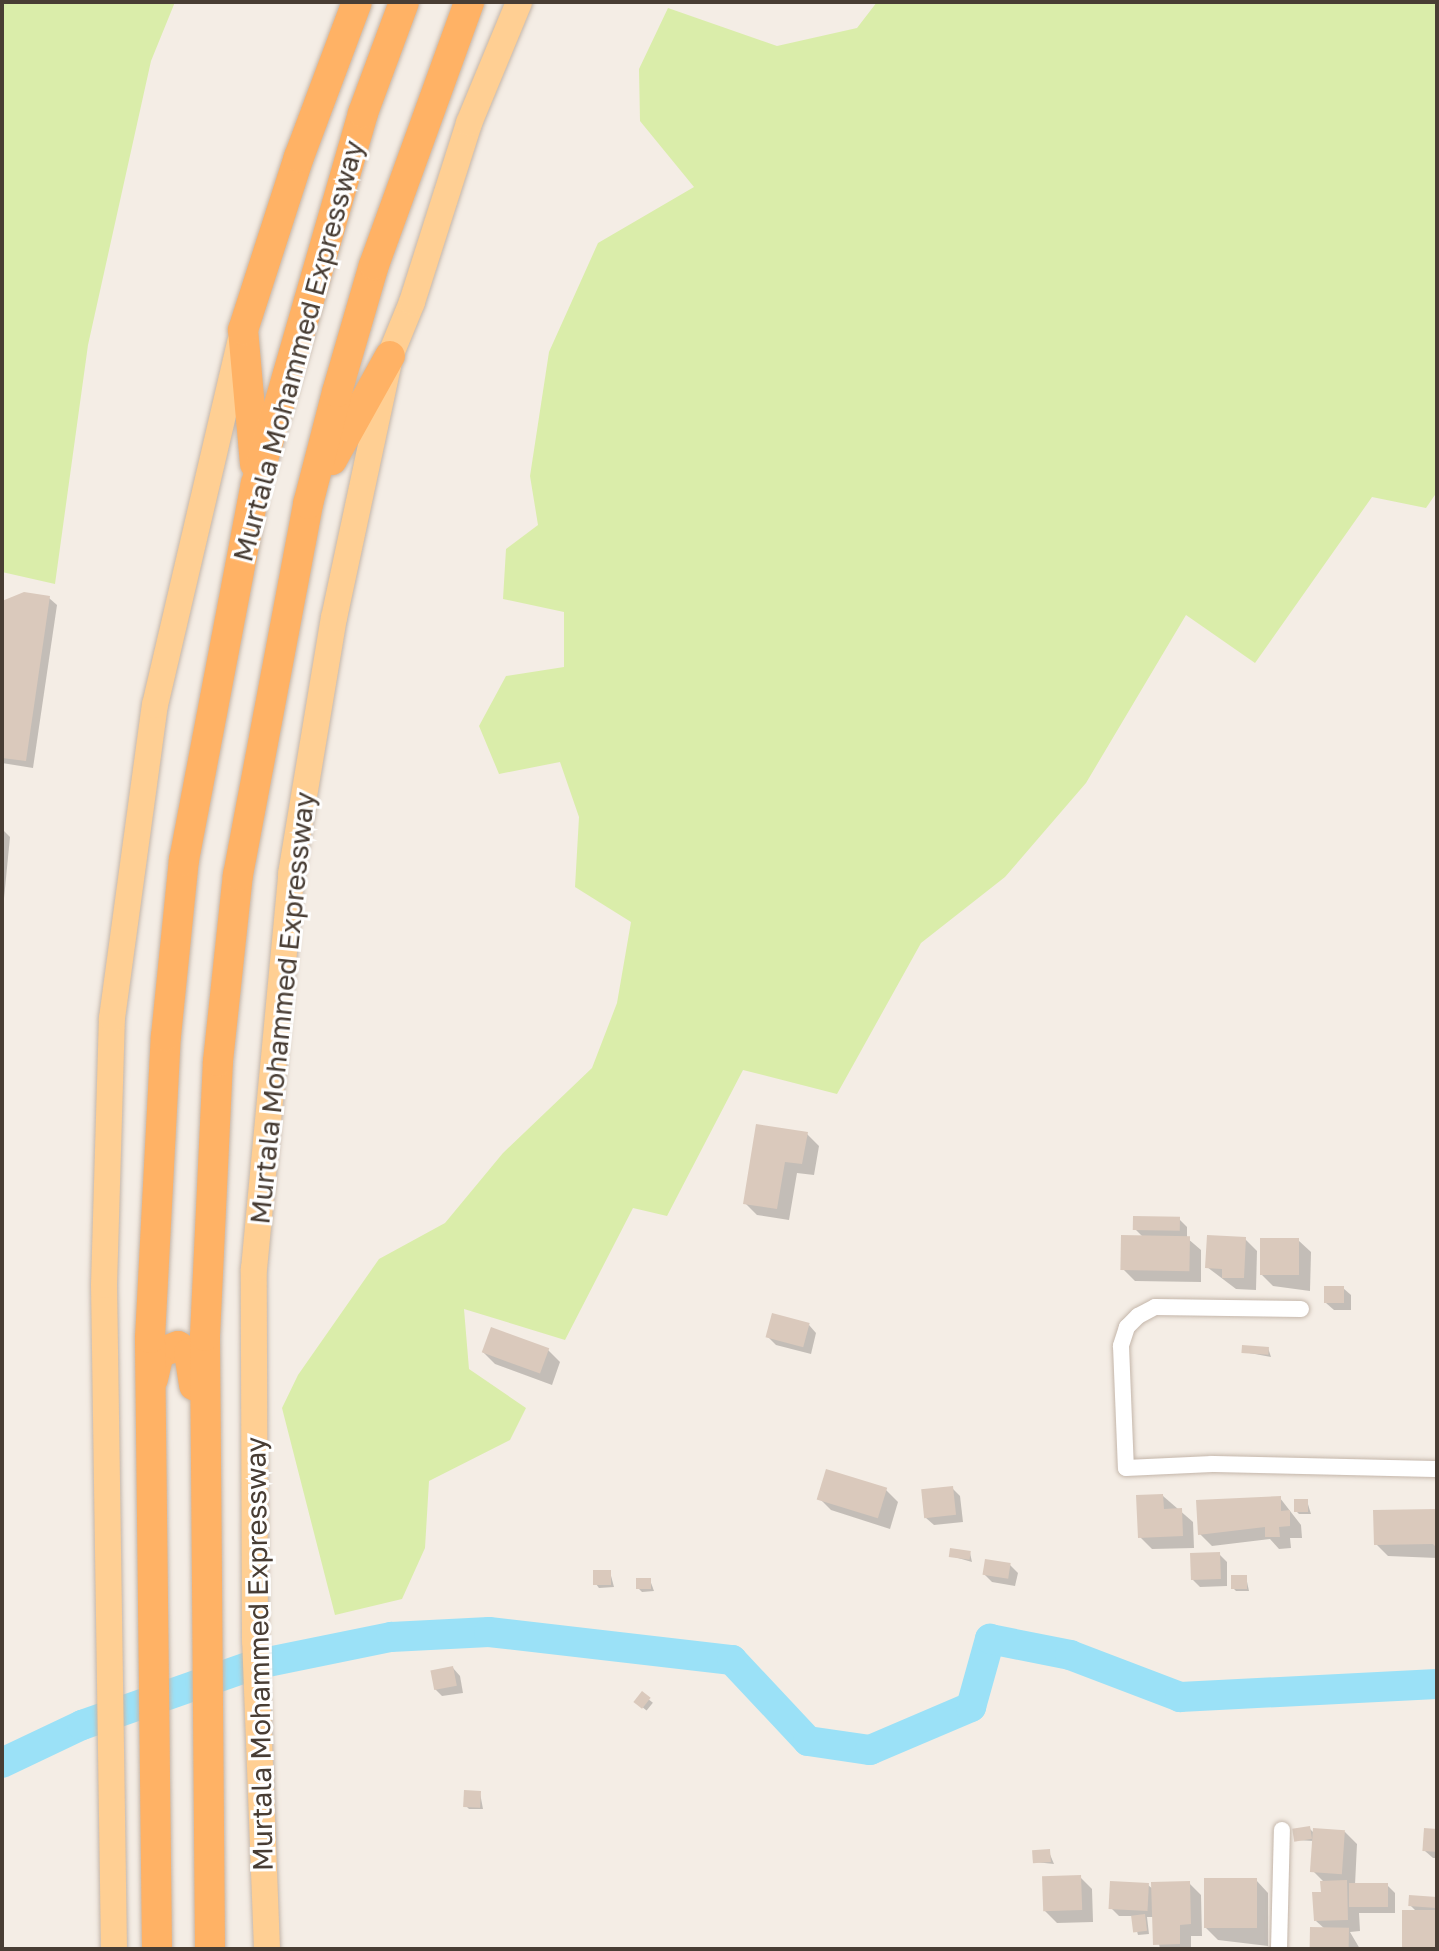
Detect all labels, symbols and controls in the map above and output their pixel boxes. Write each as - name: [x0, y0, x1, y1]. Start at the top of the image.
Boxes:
- street label: Murtala Mohammed Expressway: [226, 137, 370, 565]
- street label: Murtala Mohammed Expressway: [243, 790, 321, 1226]
- street label: Murtala Mohammed Expressway: [238, 1436, 280, 1872]

